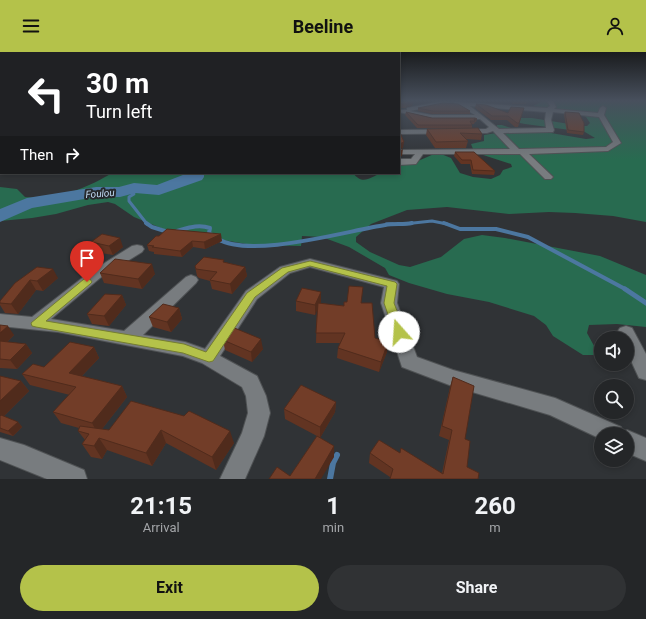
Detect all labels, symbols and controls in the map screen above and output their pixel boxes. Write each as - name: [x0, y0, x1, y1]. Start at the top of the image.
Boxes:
- icon: menu: [20, 15, 42, 37]
- icon: person: [604, 15, 626, 37]
- text: Beeline: [293, 16, 353, 37]
- text: 30 m: [86, 67, 149, 100]
- icon: left: [20, 68, 72, 120]
- text: Turn left: [86, 101, 152, 122]
- icon: right: [61, 144, 83, 166]
- text: Then: [20, 146, 53, 164]
- water label: Foulou: [85, 187, 116, 200]
- pin: [70, 241, 104, 282]
- icon: arrive: [76, 247, 98, 269]
- position arrow: [378, 311, 420, 353]
- map controls: [594, 331, 634, 467]
- button: sound: [594, 331, 634, 371]
- button: search: [594, 379, 634, 419]
- button: layers: [594, 427, 634, 467]
- text: 21:15: [130, 492, 192, 520]
- text: 1: [326, 492, 340, 520]
- text: 260: [474, 492, 516, 520]
- text: Arrival: [143, 520, 180, 535]
- text: min: [322, 520, 344, 535]
- text: m: [489, 520, 501, 535]
- button: Exit: [20, 565, 319, 611]
- button: Share: [327, 565, 626, 611]

